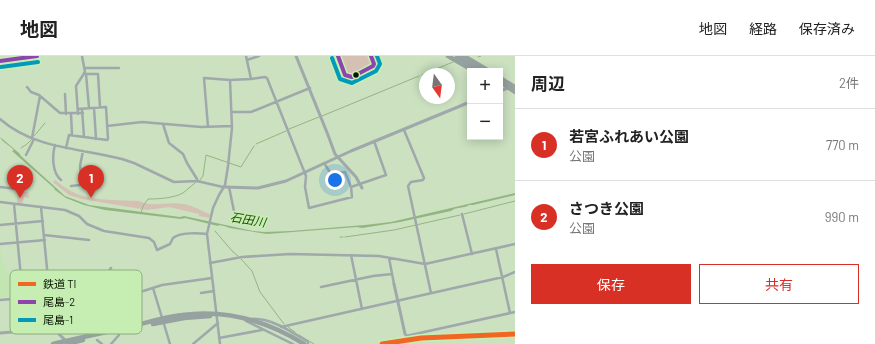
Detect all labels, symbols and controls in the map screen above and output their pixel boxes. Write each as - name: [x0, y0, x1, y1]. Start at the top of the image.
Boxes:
- text: 地図: [20, 17, 58, 40]
- text: 地図: [699, 20, 727, 37]
- text: 経路: [749, 20, 777, 37]
- text: 保存済み: [799, 20, 855, 37]
- north arrow: [419, 68, 455, 104]
- map controls: [467, 68, 503, 140]
- button: +: [467, 68, 503, 104]
- unlabelled marker: [351, 70, 361, 80]
- text: 周辺: [531, 73, 565, 93]
- text: 2件: [839, 75, 859, 91]
- button: −: [467, 104, 503, 140]
- text: 若宮ふれあい公園: [569, 127, 689, 145]
- text: 1: [542, 137, 546, 153]
- text: 770 m: [826, 137, 859, 153]
- text: 公園: [569, 148, 595, 164]
- pin: 2: [7, 165, 33, 198]
- pin: 1: [78, 165, 104, 198]
- your location: [325, 170, 345, 190]
- text: さつき公園: [569, 199, 644, 217]
- water label: 石田川: [229, 209, 269, 229]
- text: 2: [540, 209, 548, 225]
- text: 990 m: [825, 209, 859, 225]
- text: 公園: [569, 220, 595, 236]
- button: 保存: [531, 264, 691, 304]
- button: 共有: [699, 264, 859, 304]
- legend: [10, 270, 142, 334]
- text: 鉄道 TI: [43, 277, 76, 290]
- text: 尾島-2: [43, 295, 75, 308]
- text: 尾島-1: [43, 313, 73, 326]

